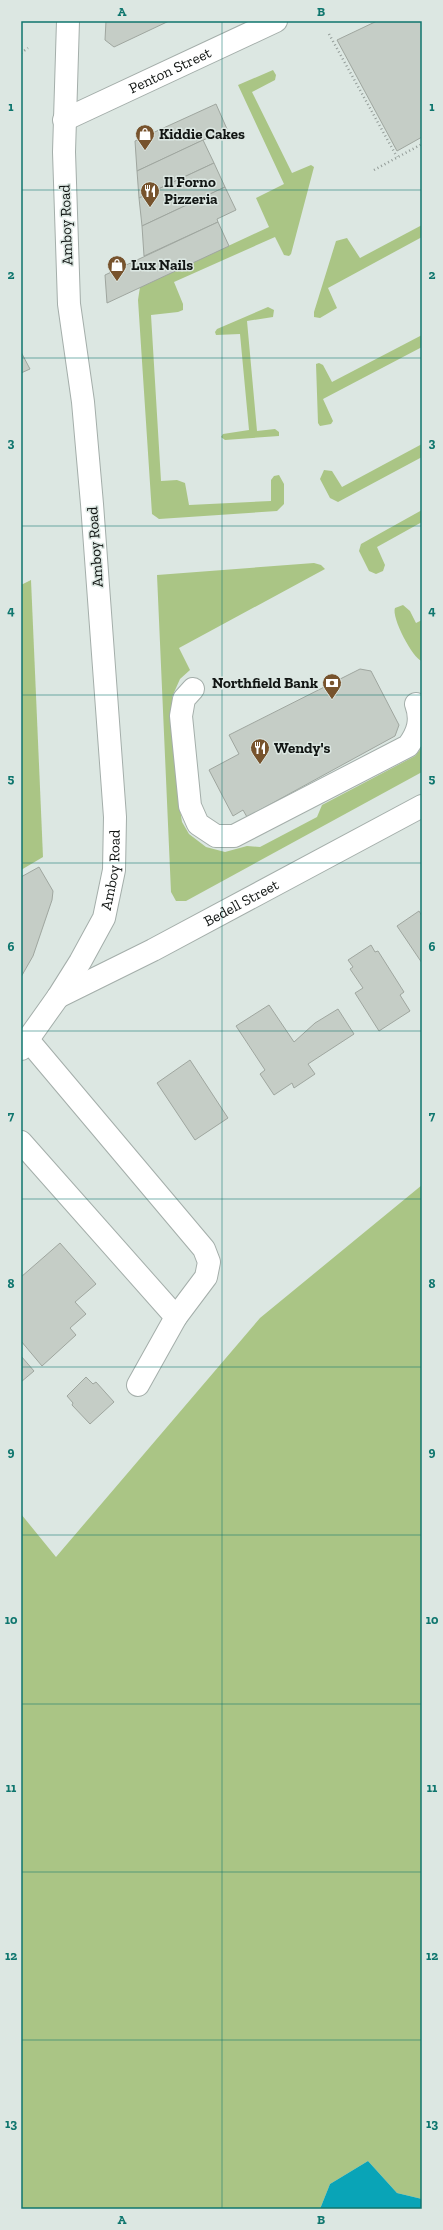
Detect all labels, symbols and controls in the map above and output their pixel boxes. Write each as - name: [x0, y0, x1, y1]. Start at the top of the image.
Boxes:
- text: A: [118, 4, 127, 19]
- text: B: [317, 4, 325, 19]
- street label: Penton Street: [126, 43, 214, 97]
- text: 1: [8, 99, 14, 114]
- text: 1: [429, 99, 435, 114]
- shop icon: Kiddie Cakes: [134, 123, 156, 151]
- place label: Kiddie Cakes: [159, 125, 245, 143]
- place label: Il Forno Pizzeria: [164, 173, 218, 208]
- restaurant icon: Il Forno Pizzeria: [139, 180, 161, 208]
- street label: Amboy Road: [56, 183, 76, 266]
- shop icon: Lux Nails: [106, 254, 128, 282]
- place label: Lux Nails: [131, 256, 193, 274]
- text: 2: [8, 267, 15, 282]
- text: 2: [429, 267, 436, 282]
- text: 3: [8, 435, 15, 450]
- text: 3: [429, 435, 436, 450]
- street label: Amboy Road: [83, 505, 107, 588]
- text: 4: [7, 603, 15, 618]
- text: 4: [428, 603, 436, 618]
- bank icon: Northfield Bank: [321, 672, 343, 700]
- place label: Northfield Bank: [212, 674, 319, 692]
- restaurant icon: Wendy's: [249, 737, 271, 765]
- place label: Wendy's: [274, 739, 331, 757]
- text: 5: [8, 771, 15, 786]
- text: 5: [429, 771, 436, 786]
- street label: Amboy Road: [97, 829, 124, 912]
- street label: Bedell Street: [201, 875, 282, 930]
- text: 6: [8, 939, 15, 954]
- text: 6: [429, 939, 436, 954]
- text: 7: [8, 1108, 15, 1123]
- text: 7: [429, 1108, 436, 1123]
- text: 8: [7, 1276, 15, 1291]
- text: 8: [428, 1276, 436, 1291]
- text: 9: [8, 1444, 15, 1459]
- text: 9: [429, 1444, 436, 1459]
- text: 10: [5, 1612, 18, 1627]
- text: 10: [426, 1612, 439, 1627]
- text: 11: [6, 1780, 17, 1795]
- text: 11: [427, 1780, 438, 1795]
- text: 12: [5, 1948, 17, 1963]
- text: 12: [426, 1948, 438, 1963]
- text: 13: [5, 2116, 17, 2131]
- text: 13: [426, 2116, 438, 2131]
- text: A: [118, 2212, 127, 2227]
- text: B: [317, 2212, 325, 2227]

